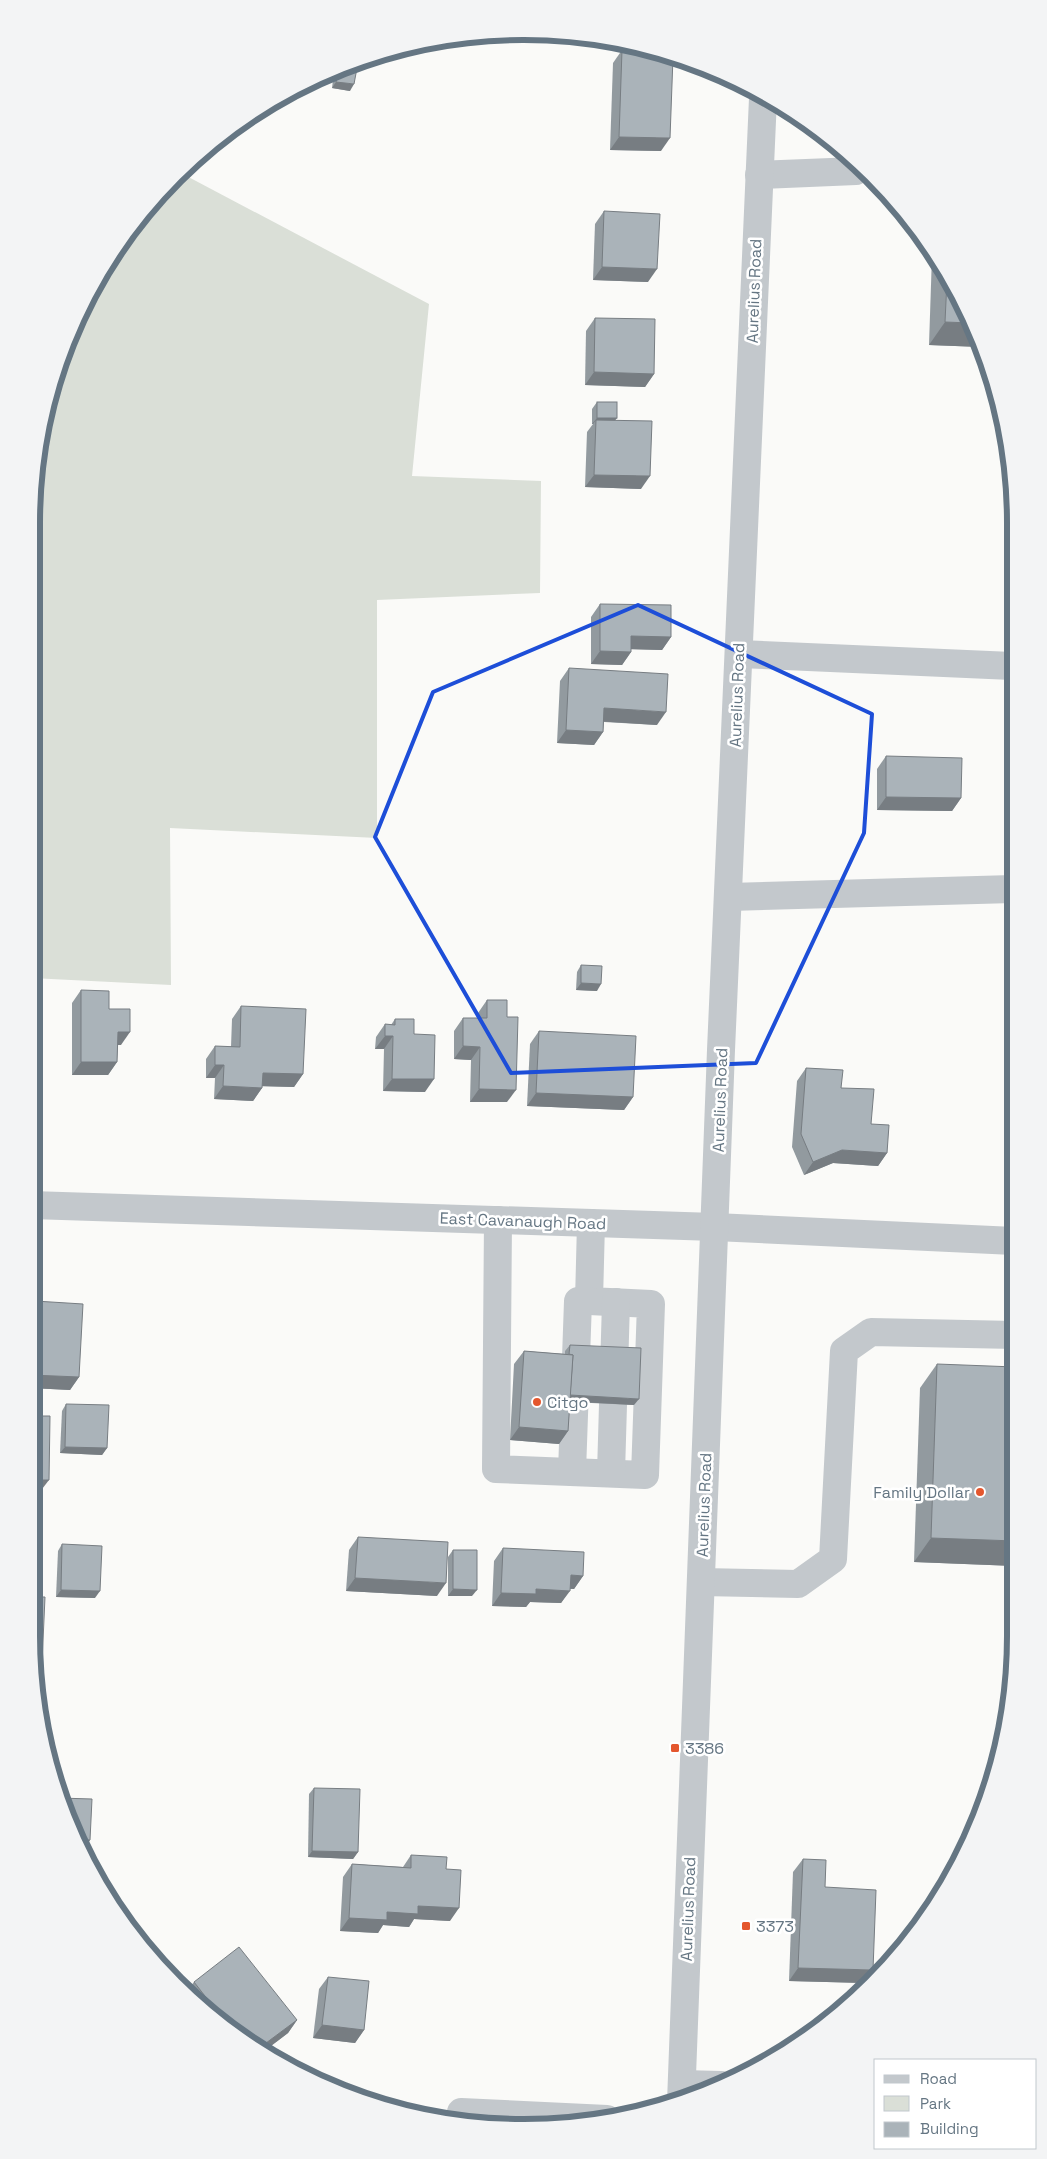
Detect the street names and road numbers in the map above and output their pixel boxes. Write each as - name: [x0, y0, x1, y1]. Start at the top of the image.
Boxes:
- street label: Aurelius Road: [742, 238, 766, 344]
- street label: Aurelius Road: [725, 642, 749, 748]
- street label: Aurelius Road: [708, 1047, 732, 1153]
- street label: East Cavanaugh Road: [439, 1208, 607, 1234]
- street label: Aurelius Road: [692, 1452, 716, 1558]
- street label: Aurelius Road: [676, 1856, 700, 1962]

